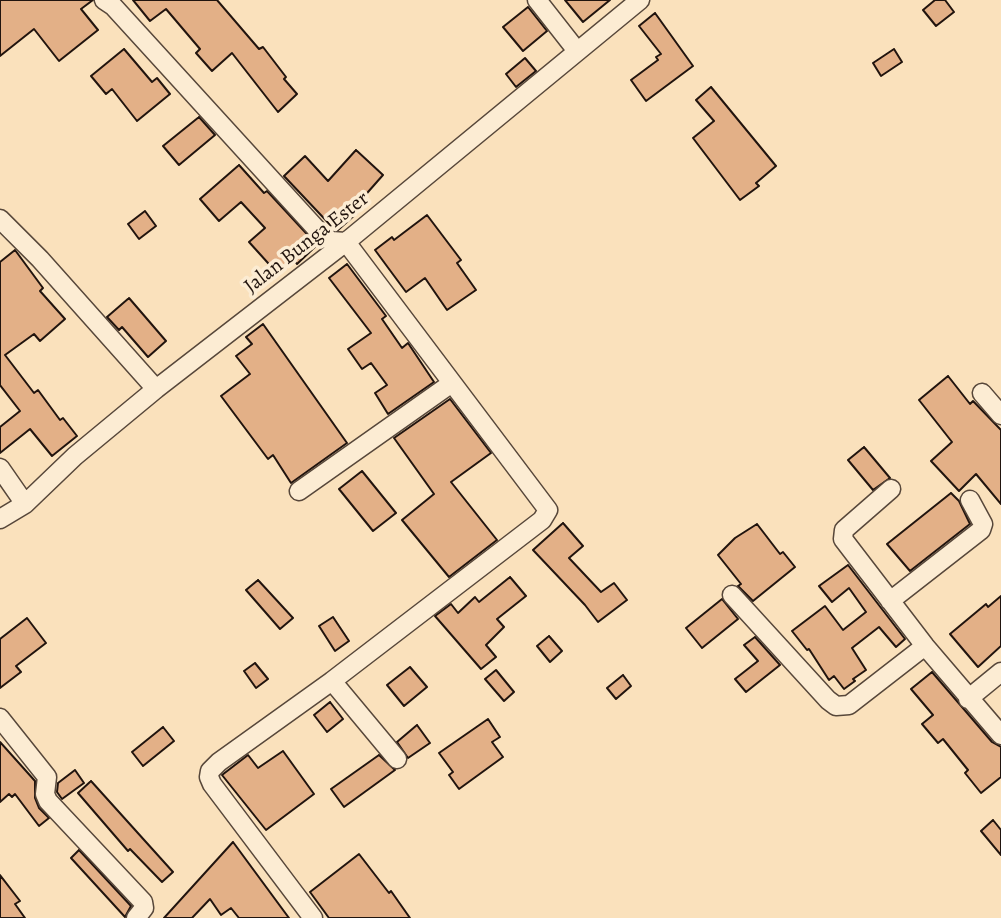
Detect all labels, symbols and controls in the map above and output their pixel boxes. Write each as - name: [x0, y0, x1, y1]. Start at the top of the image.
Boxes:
- street label: Jalan Bunga Ester: [240, 186, 374, 300]

